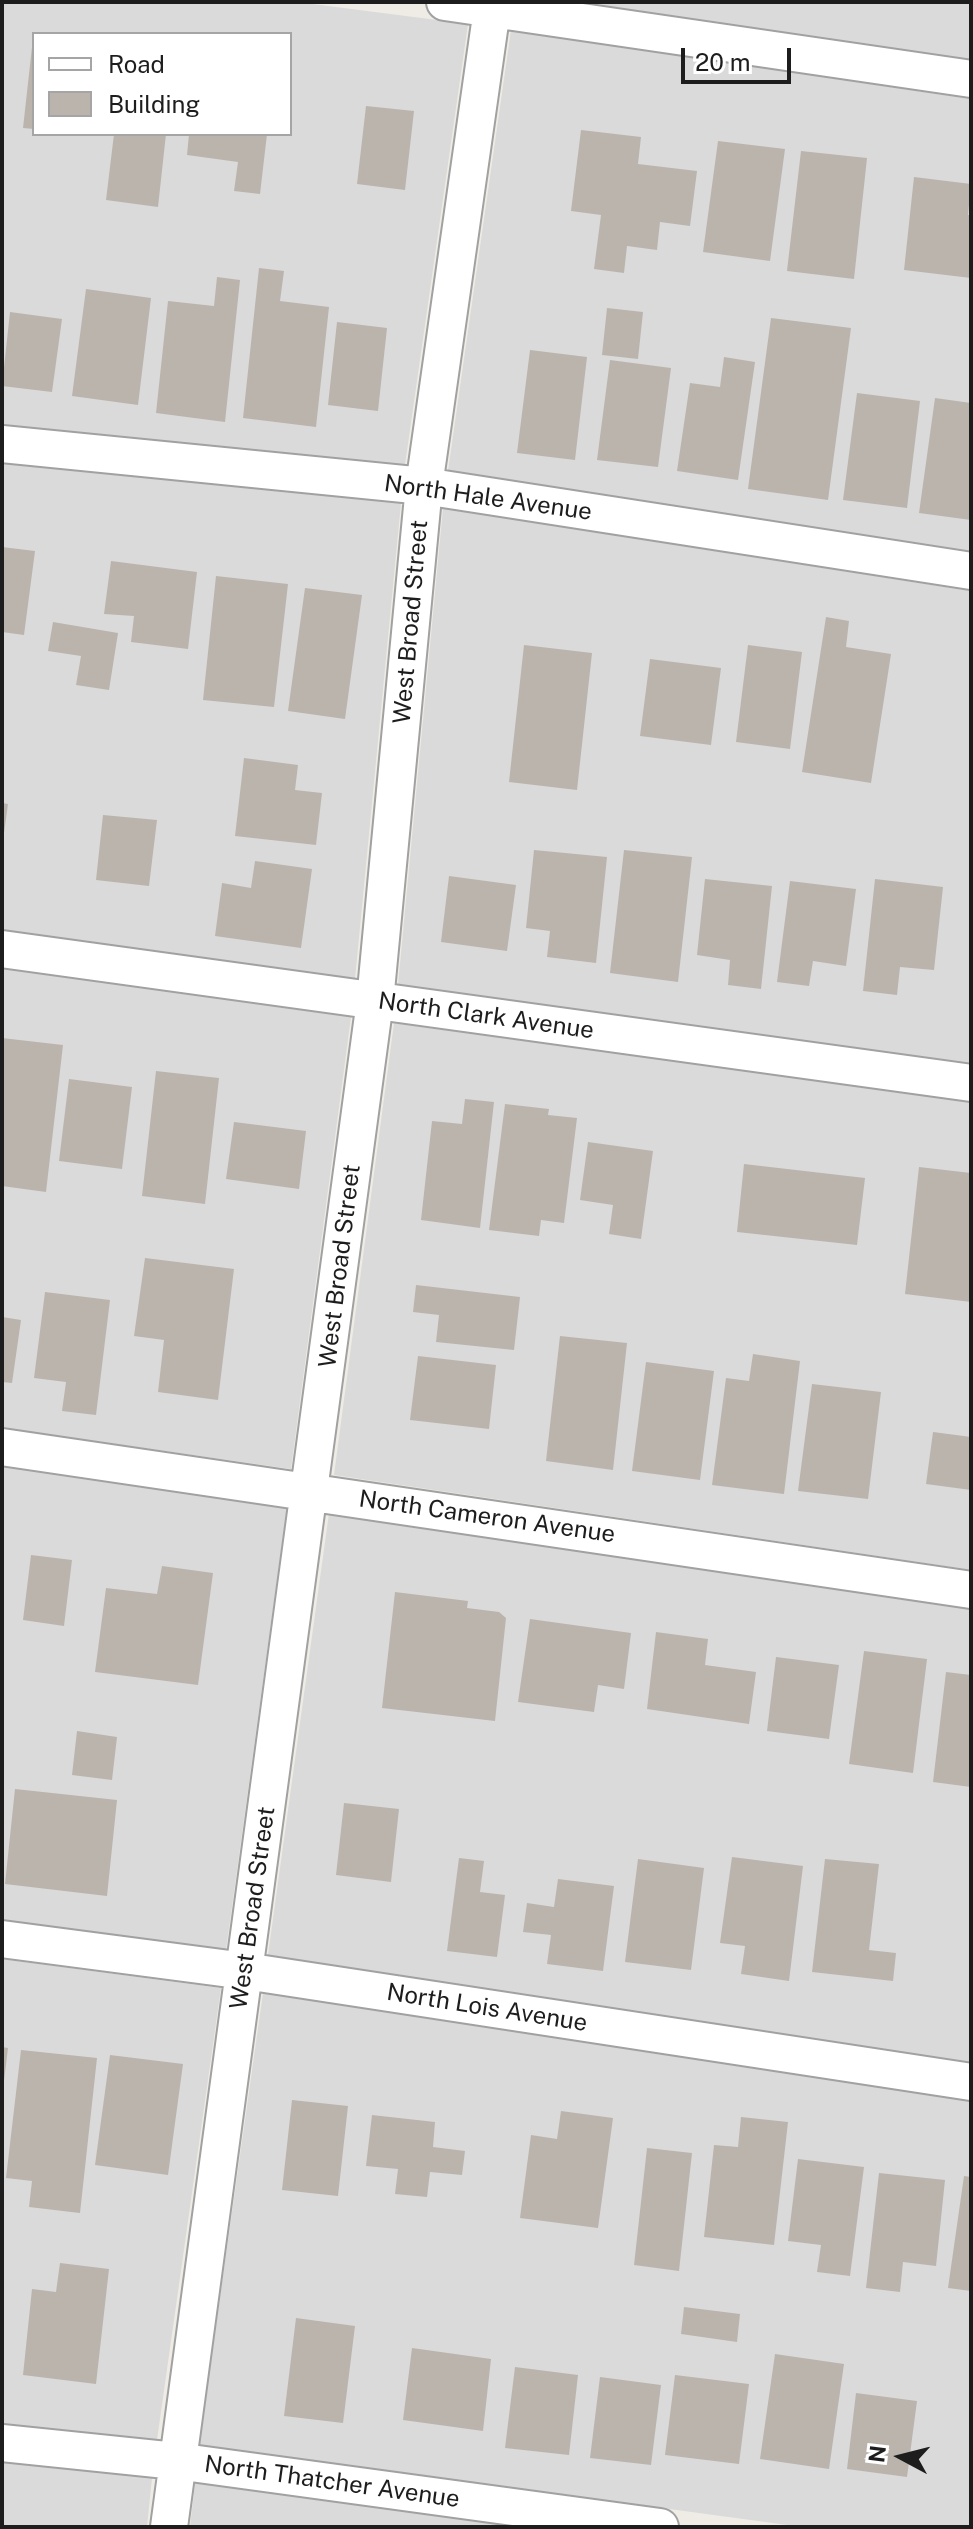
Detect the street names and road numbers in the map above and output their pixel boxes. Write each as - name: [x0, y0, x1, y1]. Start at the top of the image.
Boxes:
- street label: North Hale Avenue: [382, 469, 594, 527]
- street label: West Broad Street: [388, 519, 434, 725]
- street label: North Clark Avenue: [376, 987, 596, 1045]
- street label: West Broad Street: [313, 1163, 367, 1369]
- street label: North Cameron Avenue: [357, 1485, 617, 1549]
- street label: West Broad Street: [225, 1805, 281, 2011]
- street label: North Lois Avenue: [385, 1978, 589, 2038]
- street label: North Thatcher Avenue: [203, 2450, 461, 2514]

